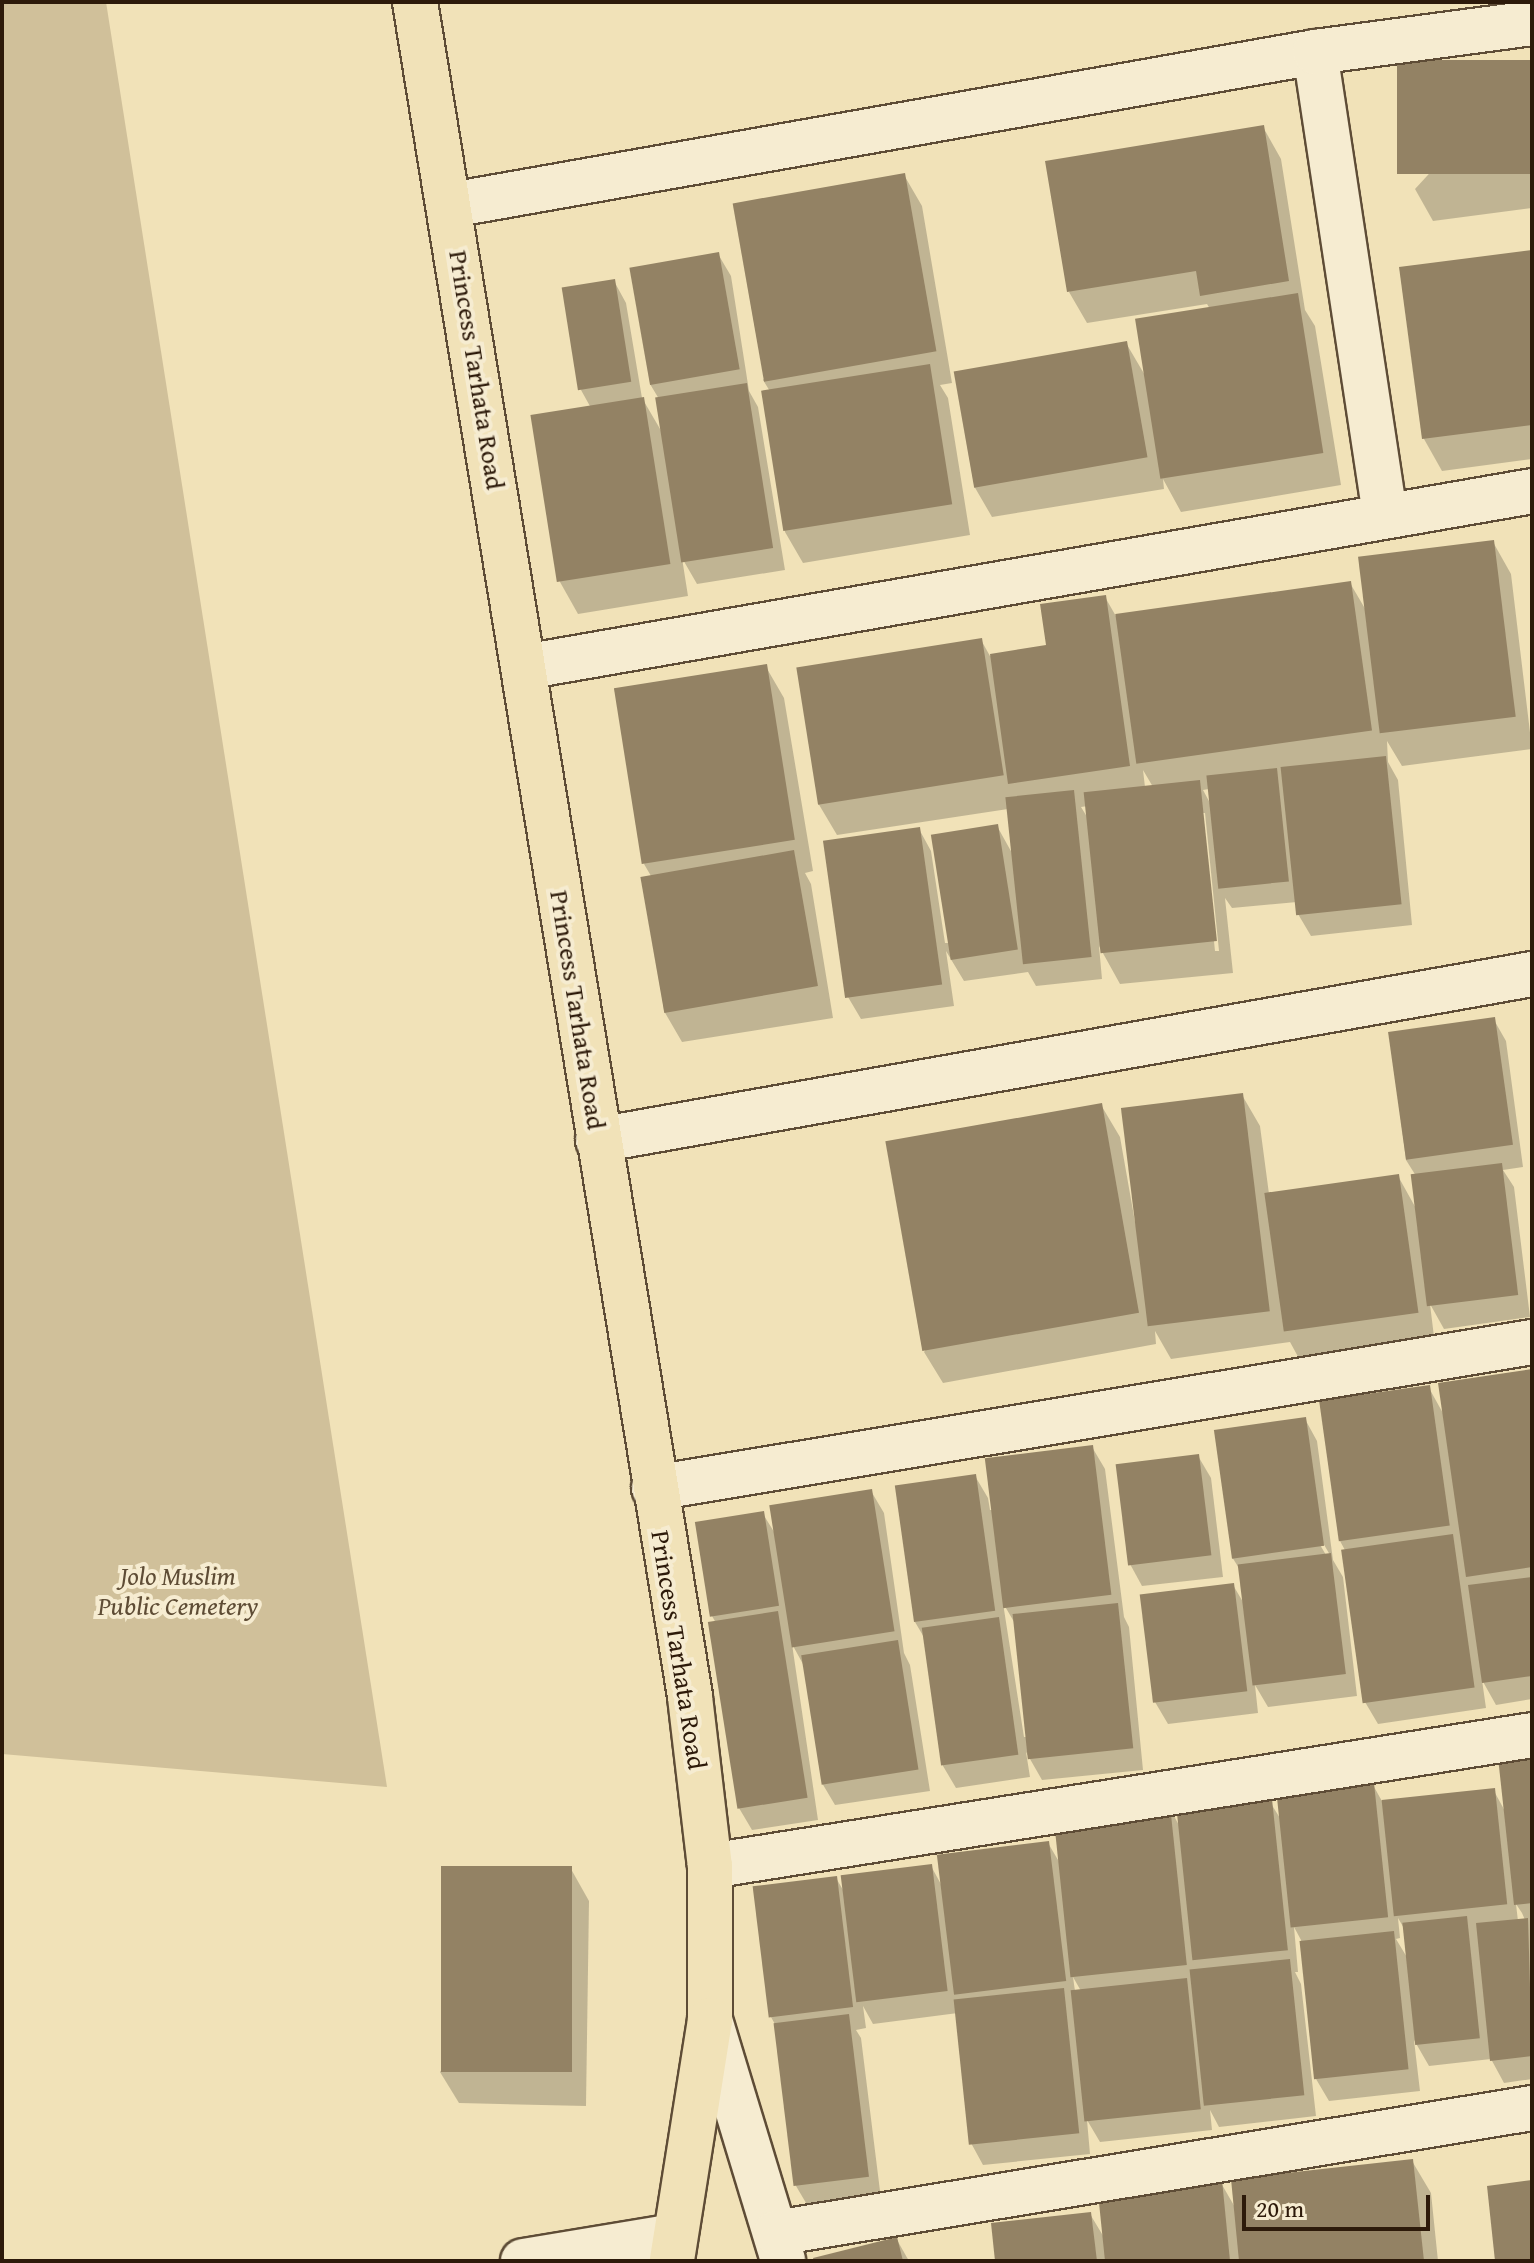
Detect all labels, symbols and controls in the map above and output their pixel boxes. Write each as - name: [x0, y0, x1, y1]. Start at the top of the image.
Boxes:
- street label: Princess Tarhata Road: [443, 248, 511, 492]
- street label: Princess Tarhata Road: [544, 888, 612, 1132]
- street label: Princess Tarhata Road: [645, 1528, 713, 1772]
- park label: Jolo Muslim Public Cemetery: [98, 1560, 258, 1622]
- scale bar: [1246, 2179, 1434, 2229]
- text: 20 m: [1256, 2191, 1304, 2226]

